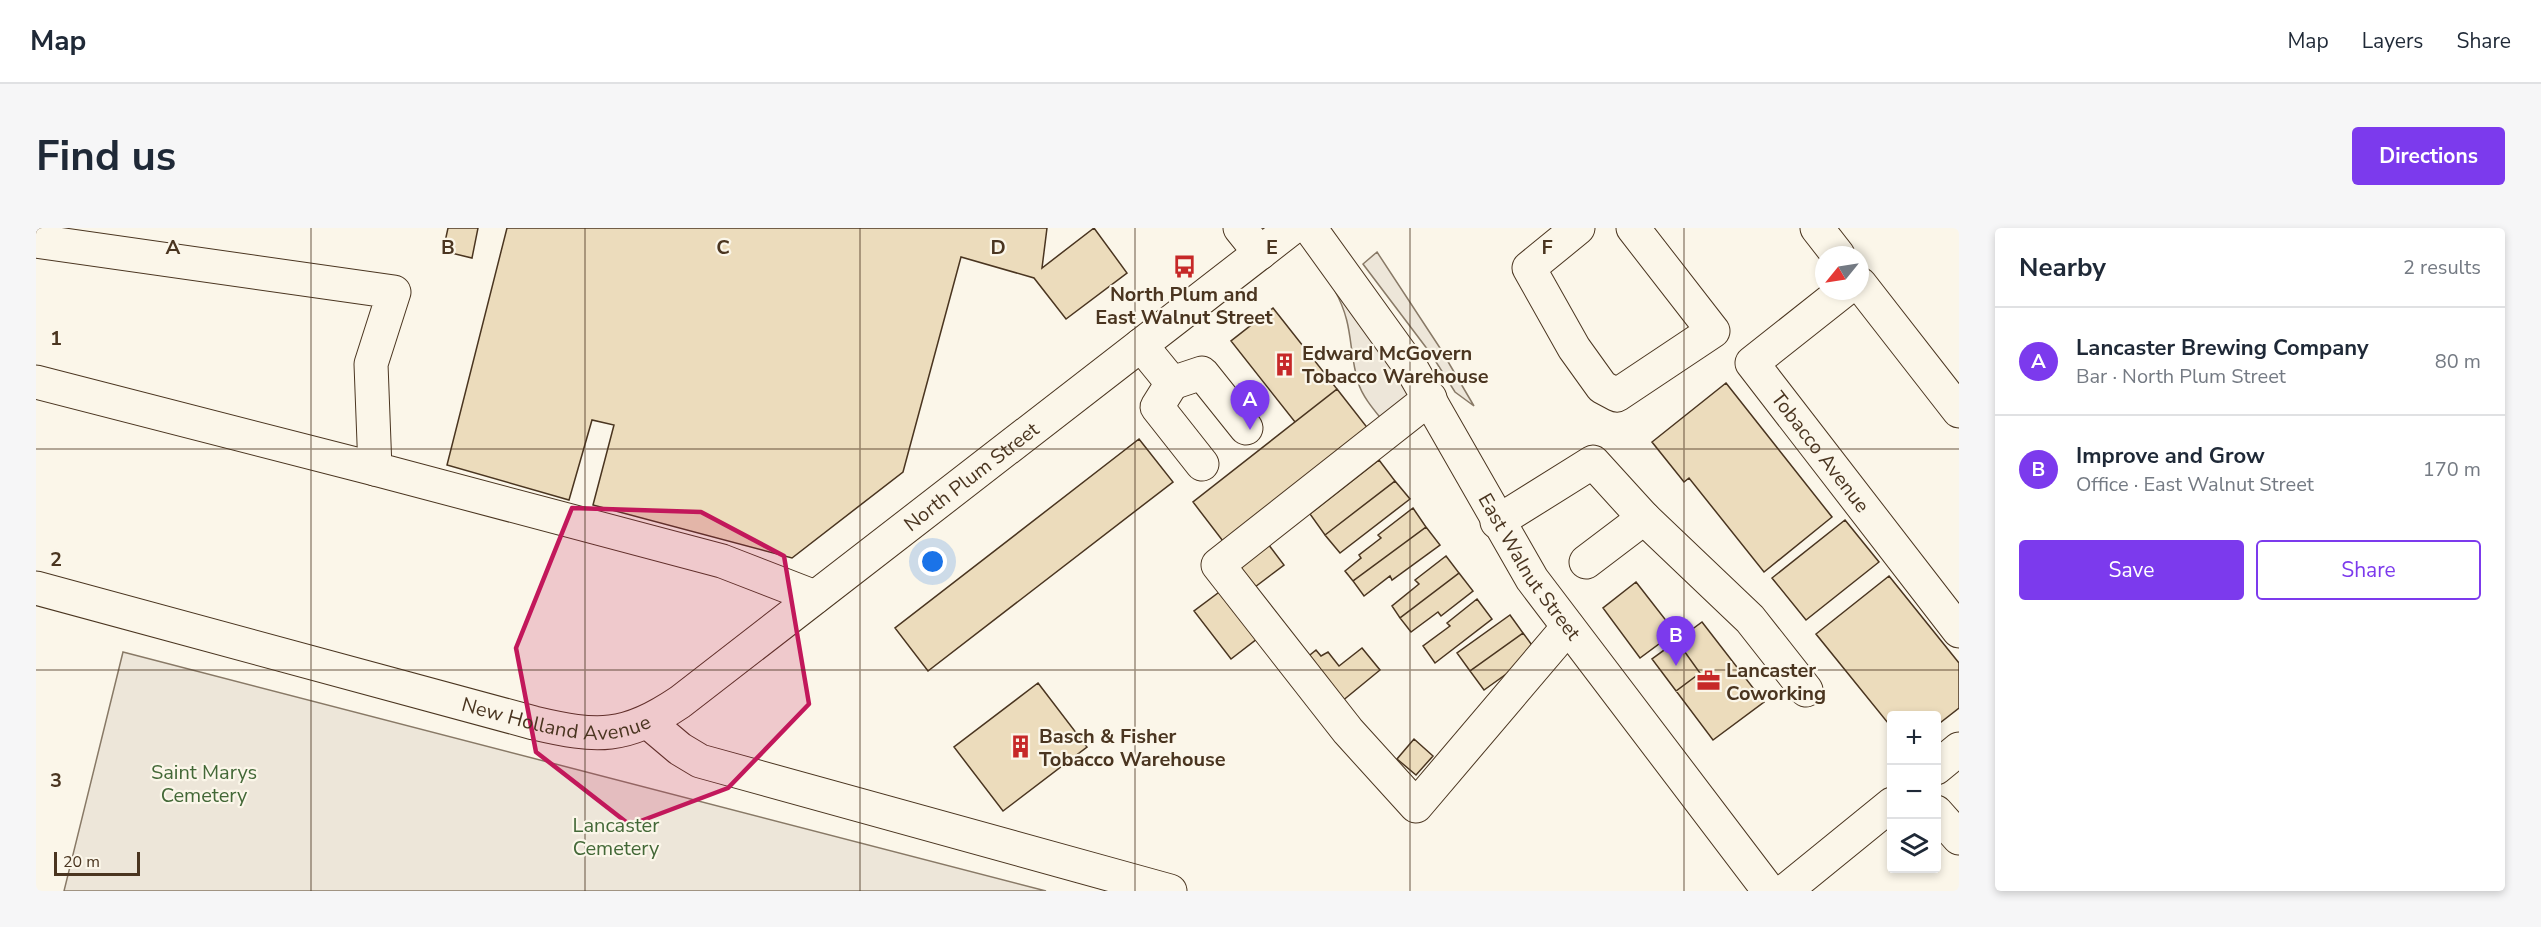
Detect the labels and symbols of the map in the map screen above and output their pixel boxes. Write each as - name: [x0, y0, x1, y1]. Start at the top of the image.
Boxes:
- text: A: [166, 234, 181, 261]
- text: B: [441, 234, 455, 261]
- text: C: [716, 234, 730, 261]
- text: D: [990, 234, 1006, 261]
- text: E: [1266, 234, 1278, 261]
- text: F: [1541, 234, 1553, 261]
- north arrow: [1815, 246, 1869, 300]
- bus stop icon: North Plum and East Walnut Street: [1171, 254, 1197, 280]
- place label: North Plum and East Walnut Street: [1095, 281, 1273, 331]
- text: 1: [50, 325, 62, 352]
- place label: Edward McGovern Tobacco Warehouse: [1302, 340, 1489, 390]
- building icon: Edward McGovern Tobacco Warehouse: [1271, 352, 1297, 378]
- pin: A: [1230, 380, 1270, 430]
- street label: Tobacco Avenue: [1765, 385, 1876, 518]
- street label: North Plum Street: [898, 415, 1045, 537]
- street label: East Walnut Street: [1472, 488, 1588, 646]
- text: 2: [50, 546, 62, 573]
- your location: [918, 547, 947, 576]
- pin: B: [1656, 616, 1696, 666]
- place label: Lancaster Coworking: [1726, 657, 1826, 707]
- office icon: Lancaster Coworking: [1695, 668, 1721, 694]
- street label: New Holland Avenue: [459, 691, 655, 746]
- place label: Basch & Fisher Tobacco Warehouse: [1039, 723, 1226, 773]
- building icon: Basch & Fisher Tobacco Warehouse: [1008, 734, 1034, 760]
- park label: Saint Marys Cemetery: [151, 759, 257, 809]
- text: 3: [50, 767, 62, 794]
- park label: Lancaster Cemetery: [573, 812, 660, 862]
- scale bar: [54, 849, 140, 876]

